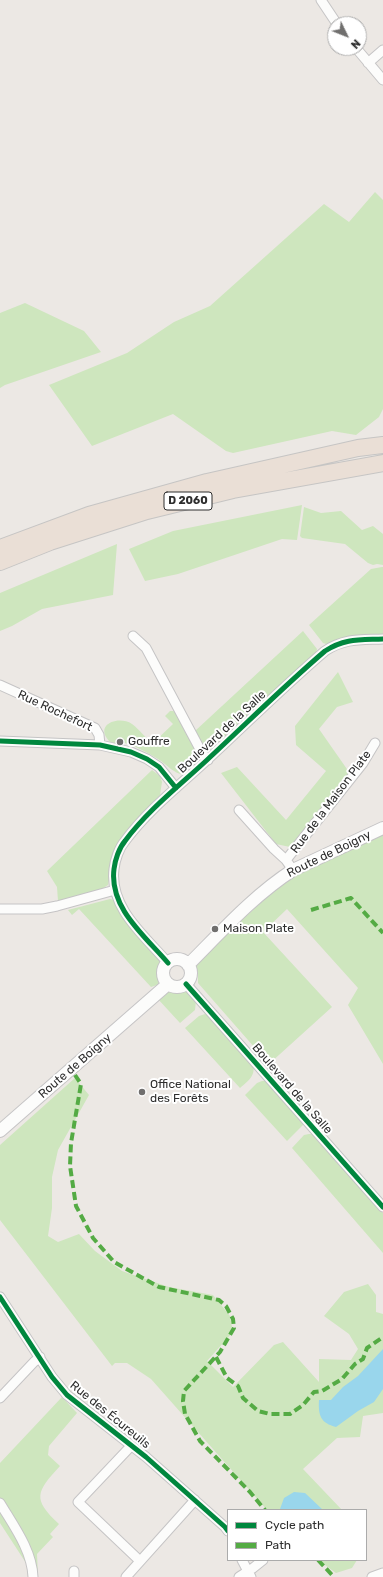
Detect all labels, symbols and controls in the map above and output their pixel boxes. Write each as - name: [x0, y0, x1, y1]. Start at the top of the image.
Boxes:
- north arrow: [327, 16, 367, 56]
- text: N: [348, 37, 363, 51]
- road number: D 2060: [164, 492, 212, 510]
- street label: Rue Rochefort: [15, 687, 95, 735]
- street label: Boulevard de la Salle: [175, 688, 269, 776]
- place label: Gouffre: [128, 735, 170, 749]
- marker: Gouffre: [115, 737, 125, 747]
- street label: Rue de la Maison Plate: [288, 748, 374, 856]
- street label: Route de Boigny: [285, 827, 373, 881]
- place label: Maison Plate: [223, 922, 294, 936]
- marker: Maison Plate: [210, 924, 220, 934]
- street label: Route de Boigny: [36, 1030, 114, 1102]
- street label: Boulevard de la Salle: [249, 1041, 335, 1137]
- place label: Office National des Forêts: [150, 1078, 231, 1106]
- marker: Office National des Forêts: [137, 1087, 147, 1097]
- street label: Rue des Écureuils: [67, 1378, 153, 1452]
- legend: [227, 1509, 367, 1561]
- text: Cycle path: [265, 1518, 324, 1532]
- text: Path: [265, 1538, 291, 1552]

